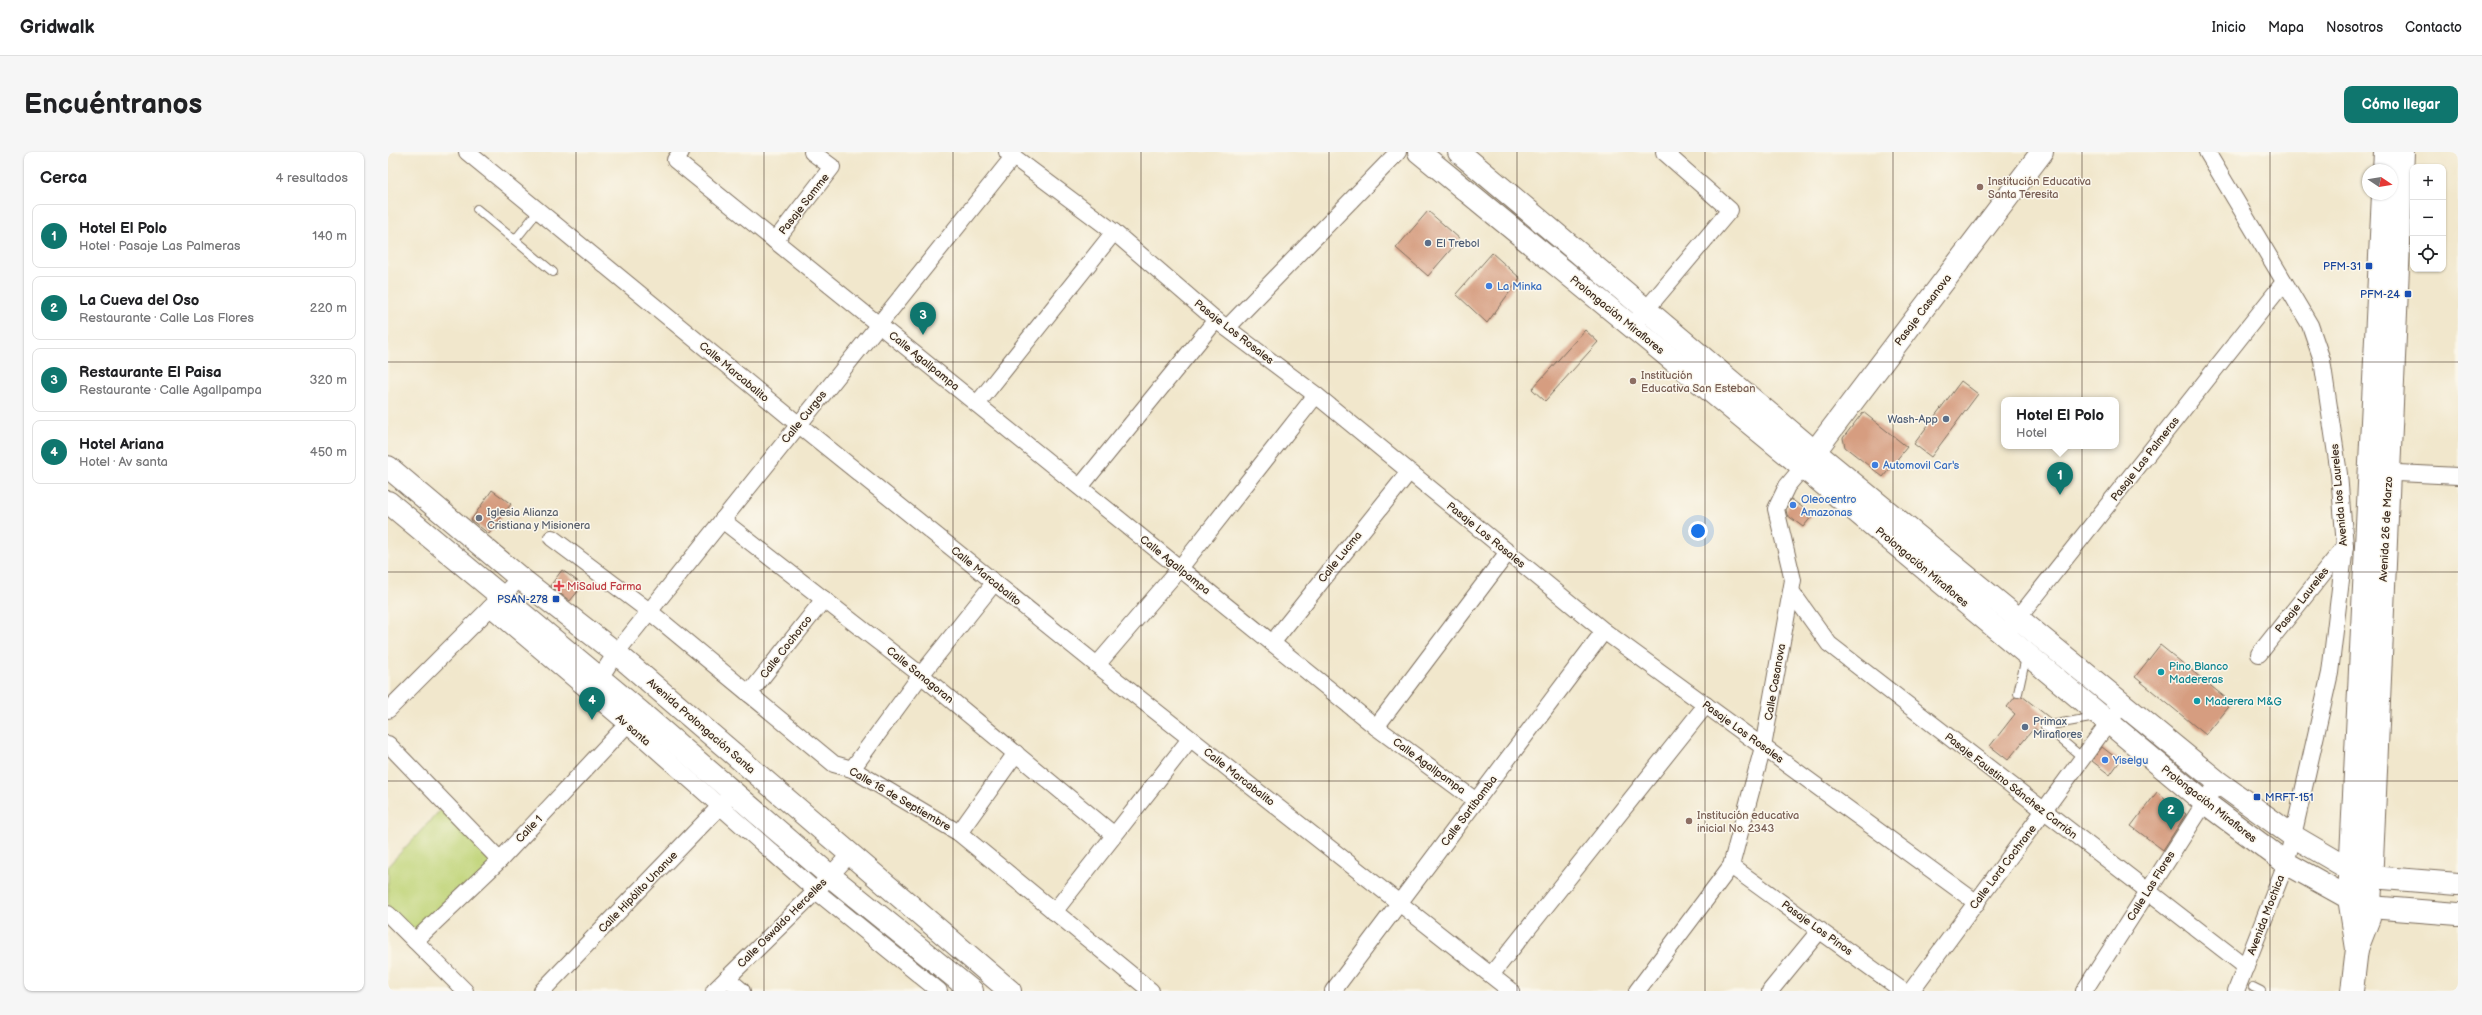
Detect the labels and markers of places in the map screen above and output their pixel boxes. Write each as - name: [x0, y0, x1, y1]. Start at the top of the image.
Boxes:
- place label: Institución Educativa Santa Teresita: [1988, 175, 2091, 201]
- marker: Institución Educativa Santa Teresita: [1975, 182, 1985, 192]
- place label: El Trebol: [1436, 237, 1480, 250]
- marker: El Trebol: [1423, 238, 1433, 248]
- place label: PFM-31: [2323, 260, 2361, 273]
- marker: PFM-31: [2364, 261, 2374, 271]
- place label: La Minka: [1497, 280, 1542, 293]
- marker: La Minka: [1484, 281, 1494, 291]
- place label: PFM-24: [2360, 288, 2400, 301]
- marker: PFM-24: [2403, 289, 2413, 299]
- pin: 3: [910, 302, 936, 335]
- place label: Institución Educativa San Esteban: [1641, 369, 1755, 395]
- marker: Institución Educativa San Esteban: [1628, 376, 1638, 386]
- place label: Wash-App: [1887, 413, 1938, 426]
- marker: Wash-App: [1941, 414, 1951, 424]
- place label: Automovil Car's: [1883, 459, 1960, 472]
- marker: Automovil Car's: [1870, 460, 1880, 470]
- pin: 1: [2047, 462, 2073, 495]
- place label: Oleocentro Amazonas: [1801, 493, 1856, 519]
- marker: Oleocentro Amazonas: [1788, 500, 1798, 510]
- place label: Iglesia Alianza Cristiana y Misionera: [487, 506, 590, 532]
- marker: Iglesia Alianza Cristiana y Misionera: [474, 513, 484, 523]
- place label: MiSalud Farma: [567, 580, 642, 593]
- marker: MiSalud Farma: [554, 581, 564, 591]
- place label: PSAN-278: [497, 593, 548, 606]
- marker: PSAN-278: [551, 594, 561, 604]
- place label: Pino Blanco Madereras: [2169, 660, 2228, 686]
- marker: Pino Blanco Madereras: [2156, 667, 2166, 677]
- pin: 4: [579, 687, 605, 720]
- place label: Maderera M&G: [2205, 695, 2282, 708]
- marker: Maderera M&G: [2192, 696, 2202, 706]
- place label: Primax Miraflores: [2033, 715, 2083, 741]
- marker: Primax Miraflores: [2020, 722, 2030, 732]
- place label: Yiselgu: [2112, 754, 2148, 767]
- marker: Yiselgu: [2100, 755, 2110, 765]
- place label: MRFT-151: [2265, 791, 2313, 804]
- marker: MRFT-151: [2252, 792, 2262, 802]
- pin: 2: [2158, 797, 2184, 830]
- place label: Institución educativa inicial No. 2343: [1697, 809, 1799, 835]
- marker: Institución educativa inicial No. 2343: [1684, 816, 1694, 826]

